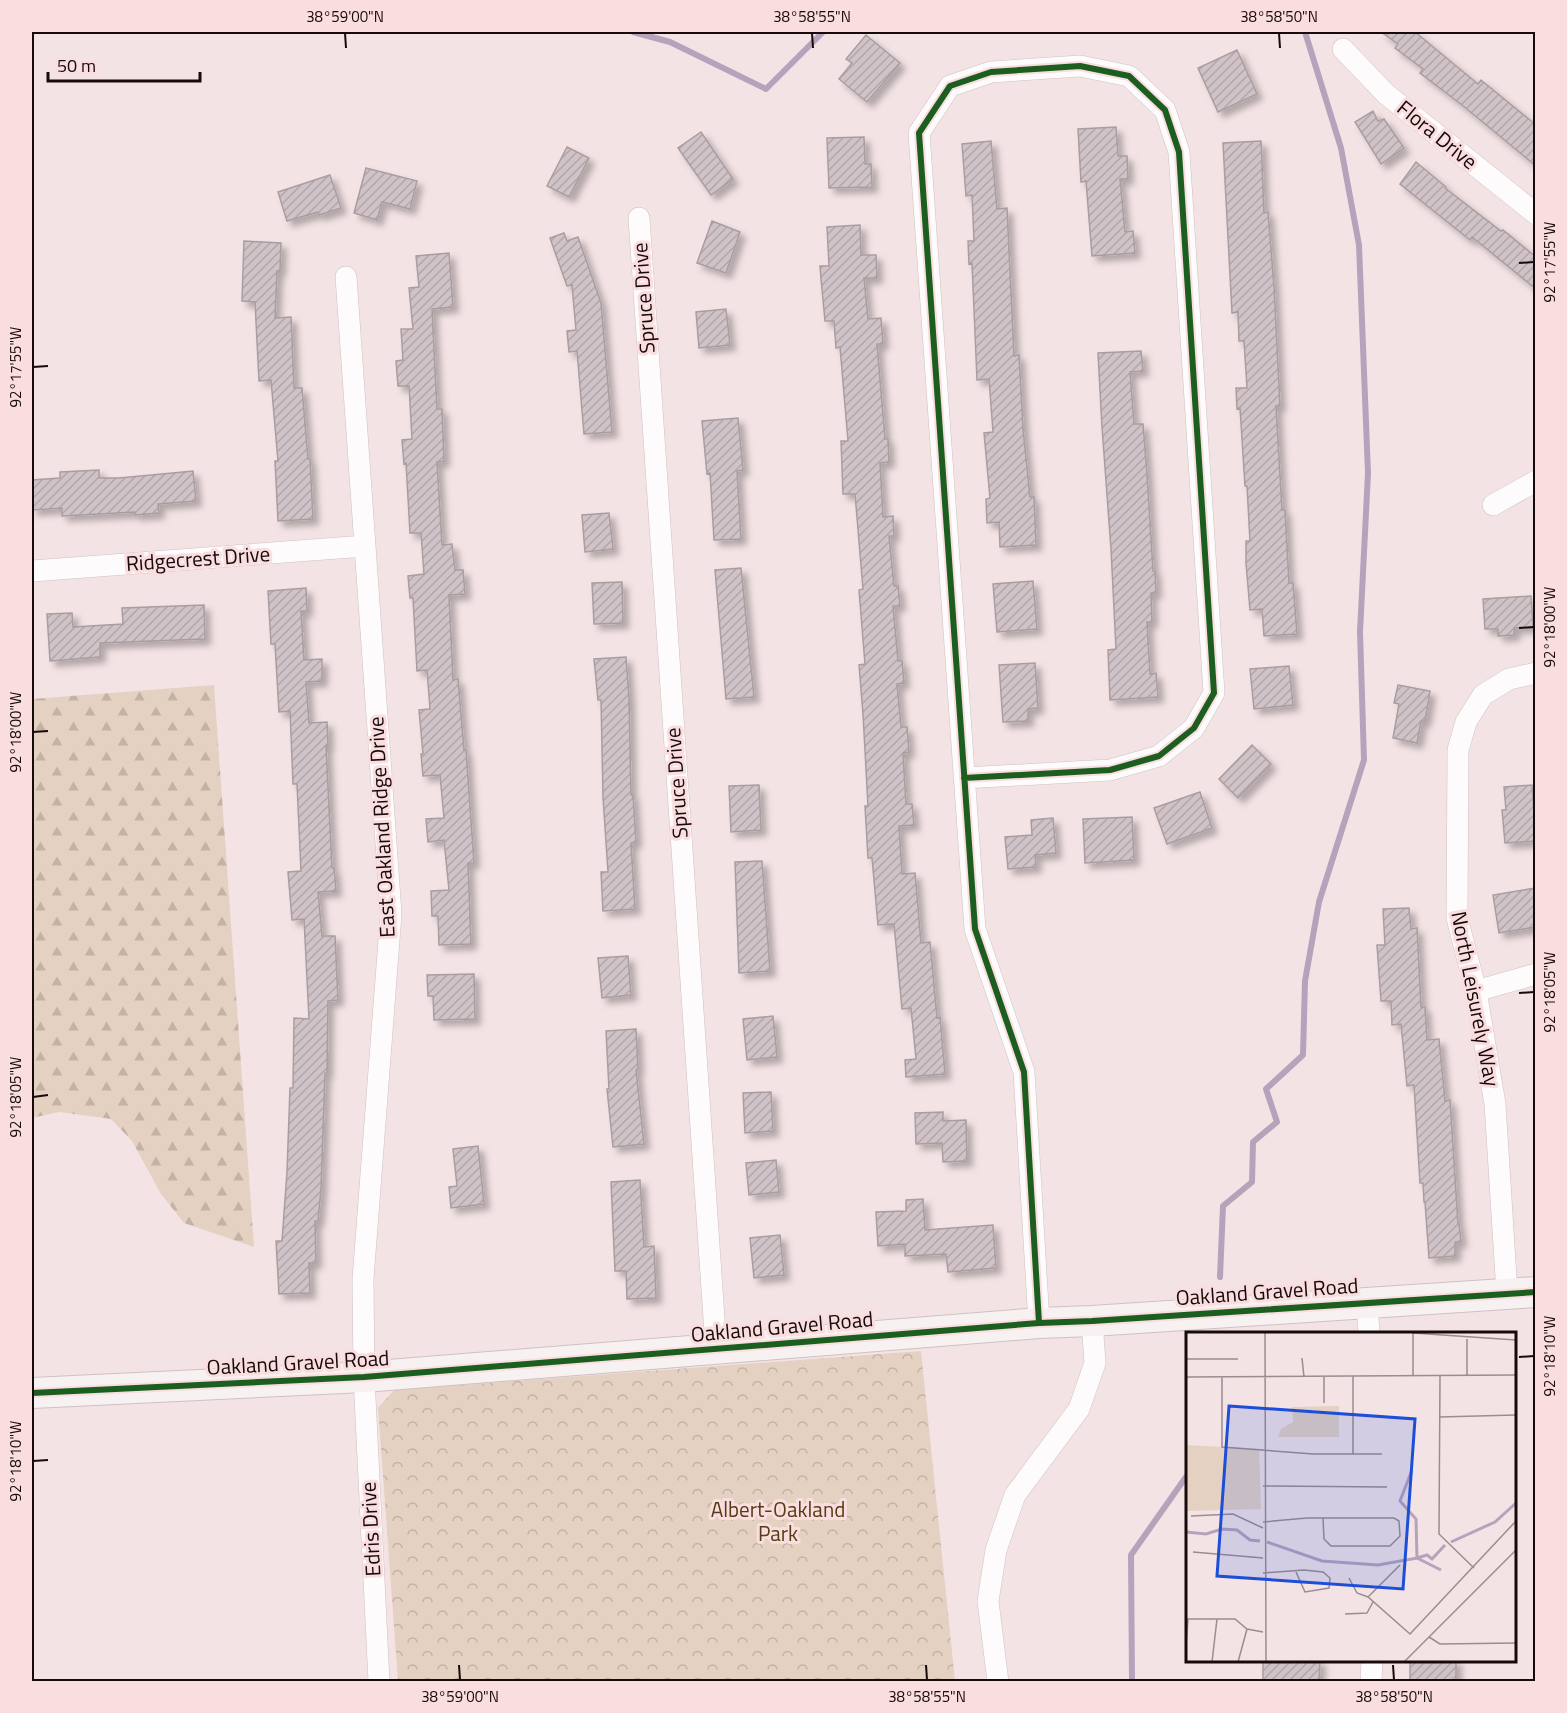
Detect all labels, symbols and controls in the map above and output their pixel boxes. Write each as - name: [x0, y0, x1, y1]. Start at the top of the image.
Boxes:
- text: 38°59'00"N: [306, 5, 384, 28]
- text: 38°58'55"N: [773, 5, 851, 28]
- text: 38°58'50"N: [1240, 5, 1318, 28]
- scale bar: [48, 45, 200, 83]
- text: 50 m: [57, 52, 96, 79]
- street label: Flora Drive: [1391, 92, 1485, 177]
- text: 92°17'55"W: [1538, 222, 1561, 302]
- street label: Spruce Drive: [623, 242, 663, 355]
- text: 92°17'55"W: [4, 327, 27, 407]
- street label: Ridgecrest Drive: [125, 537, 271, 579]
- text: 92°18'00"W: [1538, 587, 1561, 667]
- text: 92°18'00"W: [4, 692, 27, 772]
- street label: East Oakland Ridge Drive: [359, 716, 403, 938]
- street label: Spruce Drive: [656, 727, 696, 840]
- street label: North Leisurely Way: [1443, 908, 1509, 1089]
- text: 92°18'05"W: [1538, 952, 1561, 1032]
- text: 92°18'05"W: [4, 1057, 27, 1137]
- street label: Oakland Gravel Road: [1175, 1269, 1359, 1313]
- street label: Oakland Gravel Road: [689, 1302, 874, 1350]
- text: 92°18'10"W: [1538, 1316, 1561, 1396]
- inset map: [1186, 1332, 1516, 1662]
- street label: Oakland Gravel Road: [206, 1341, 390, 1383]
- text: 92°18'10"W: [4, 1421, 27, 1501]
- street label: Edris Drive: [352, 1481, 388, 1577]
- park label: Albert-Oakland Park: [711, 1493, 845, 1549]
- text: 38°59'00"N: [421, 1685, 499, 1708]
- text: 38°58'55"N: [888, 1685, 966, 1708]
- text: 38°58'50"N: [1355, 1685, 1433, 1708]

